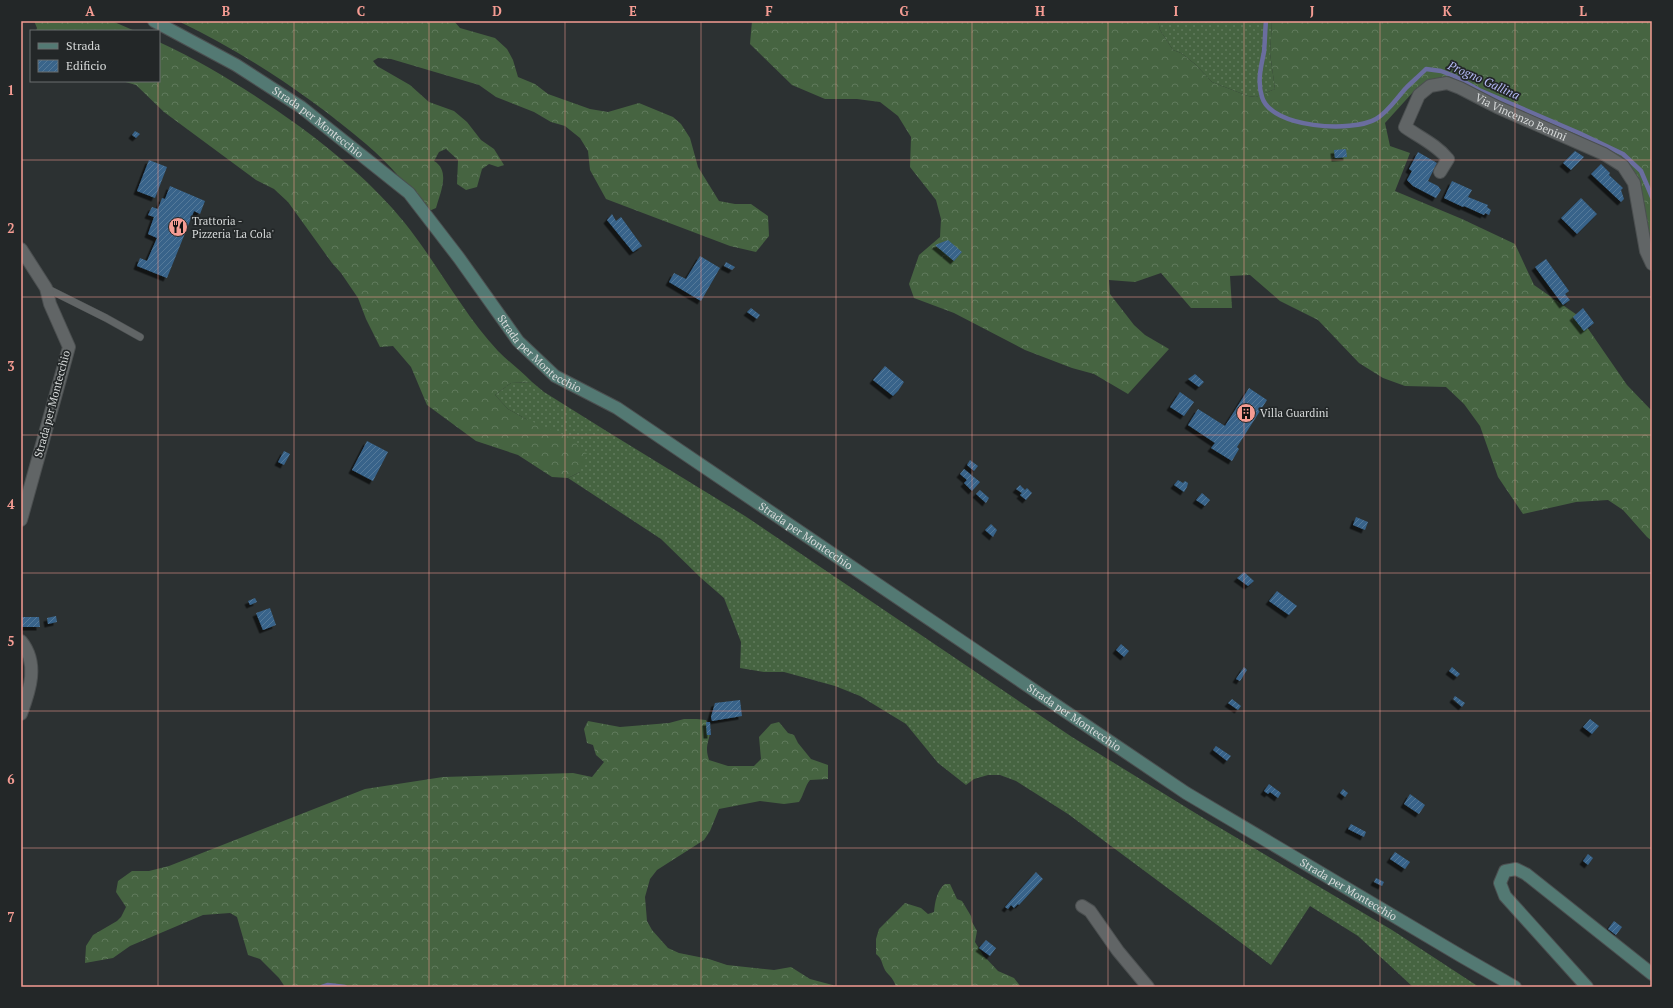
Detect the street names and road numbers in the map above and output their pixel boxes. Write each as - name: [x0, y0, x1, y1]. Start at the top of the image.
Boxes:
- street label: Strada per Montecchio: [270, 83, 366, 161]
- street label: Via Vincenzo Benini: [1473, 90, 1569, 144]
- street label: Strada per Montecchio: [495, 312, 584, 396]
- street label: Strada per Montecchio: [31, 349, 73, 459]
- street label: Strada per Montecchio: [756, 499, 856, 573]
- street label: Strada per Montecchio: [1024, 681, 1124, 754]
- street label: Strada per Montecchio: [1297, 855, 1400, 924]

